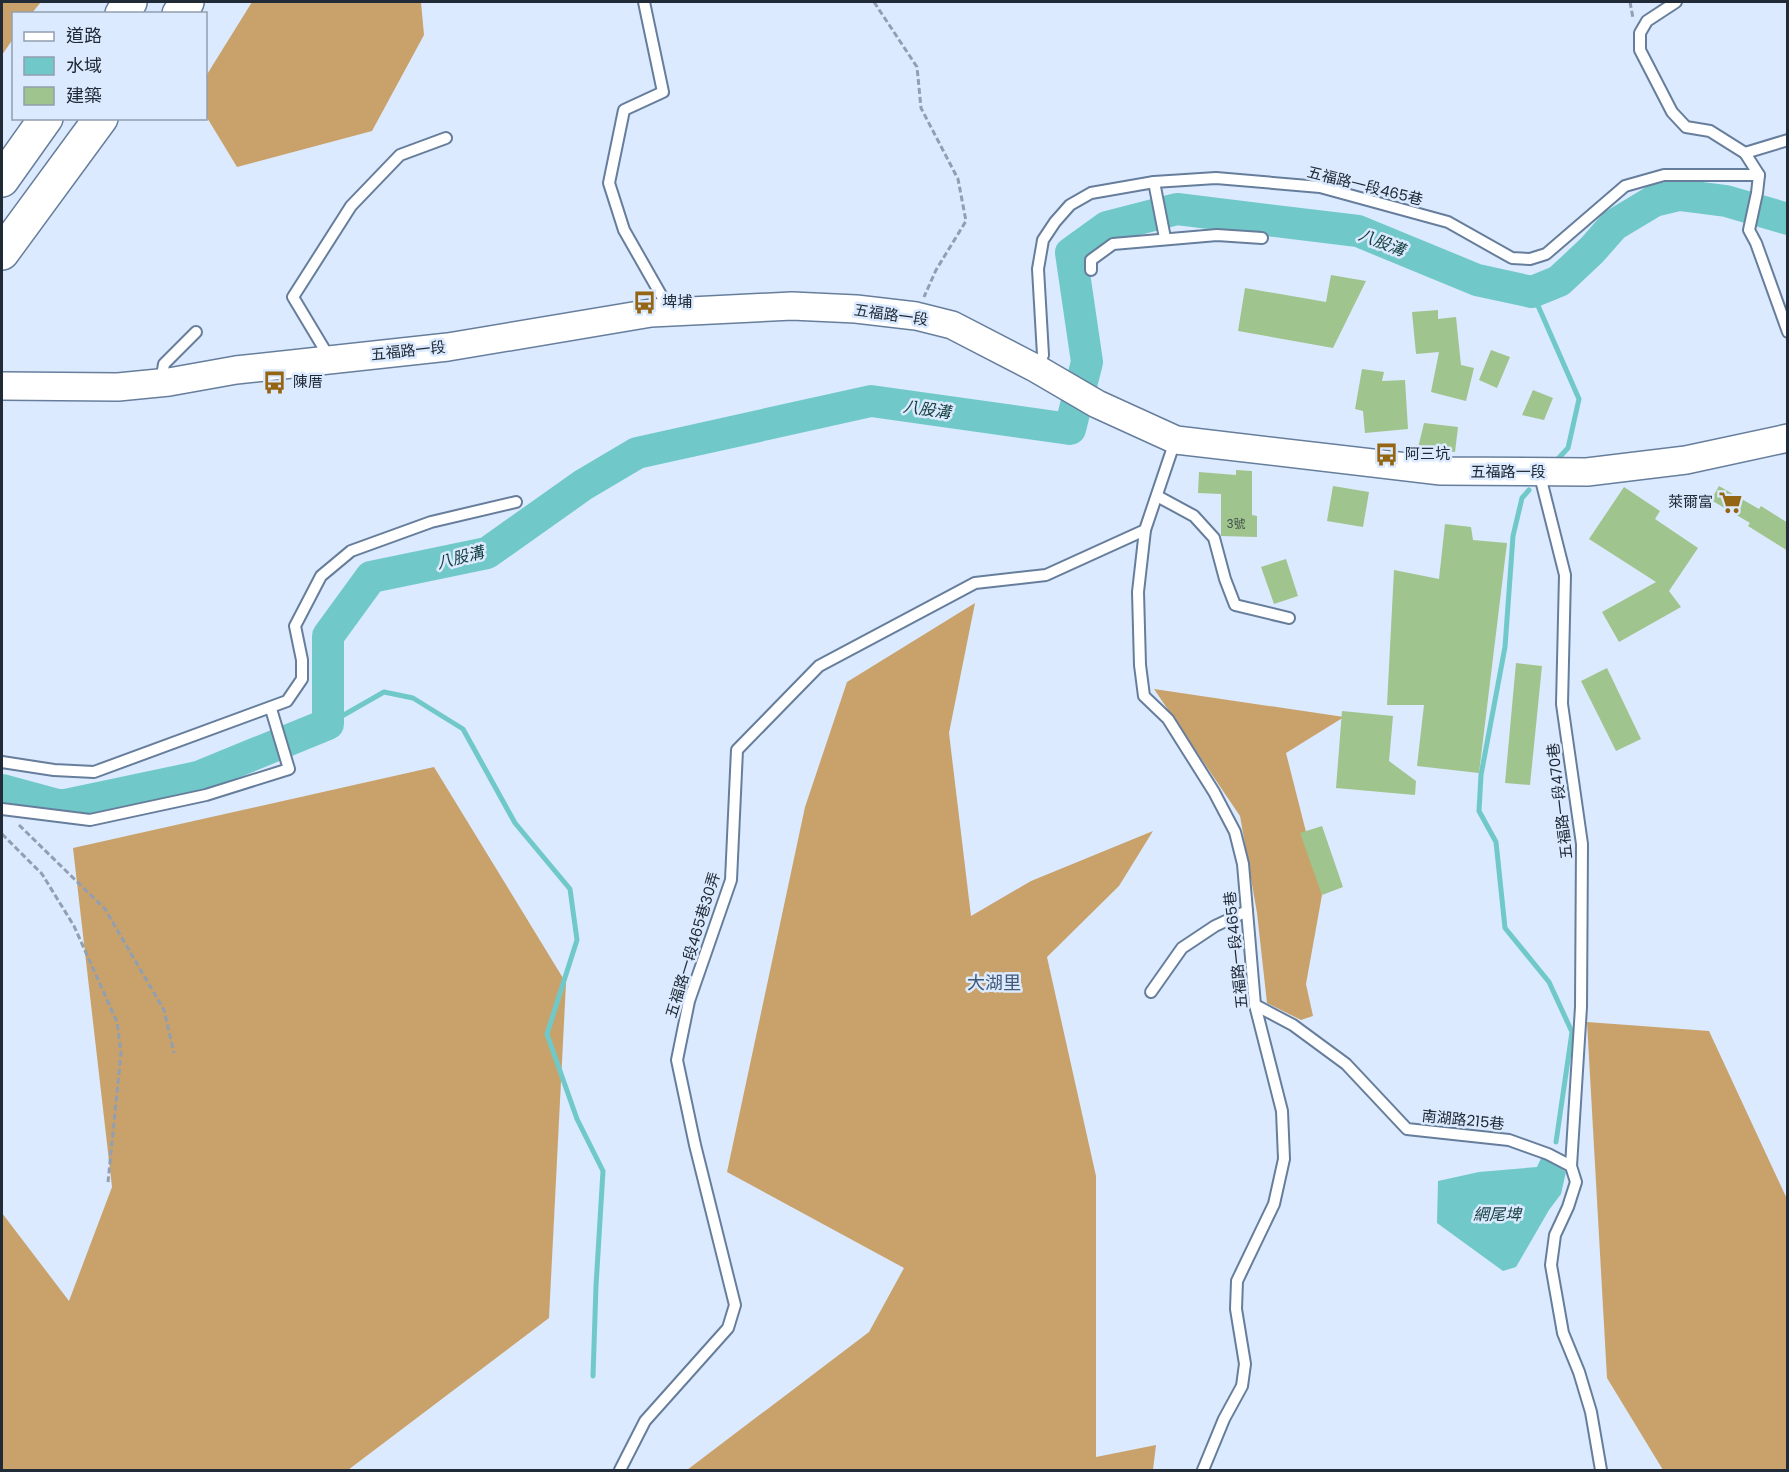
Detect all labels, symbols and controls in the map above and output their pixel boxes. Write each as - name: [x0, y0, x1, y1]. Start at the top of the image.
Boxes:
- legend: [12, 12, 207, 120]
- text: 道路: [66, 23, 102, 48]
- text: 水域: [66, 53, 102, 78]
- text: 建築: [66, 83, 102, 108]
- street label: 五福路一段465巷: [1305, 161, 1425, 210]
- water label: 八股溝: [1355, 223, 1410, 263]
- bus stop icon: 埤埔: [631, 289, 657, 315]
- place label: 埤埔: [662, 291, 692, 312]
- street label: 五福路一段: [852, 299, 930, 330]
- street label: 五福路一段: [370, 336, 446, 365]
- bus stop icon: 陳厝: [262, 369, 288, 395]
- place label: 陳厝: [293, 371, 323, 392]
- water label: 八股溝: [902, 395, 954, 425]
- bus stop icon: 阿三坑: [1374, 441, 1400, 467]
- place label: 阿三坑: [1405, 443, 1450, 464]
- street label: 五福路一段: [1470, 461, 1546, 482]
- supermarket icon: 萊爾富: [1718, 489, 1744, 515]
- place label: 萊爾富: [1668, 491, 1713, 512]
- house number: 3號: [1226, 515, 1246, 532]
- water label: 八股溝: [434, 540, 488, 574]
- street label: 五福路一段470巷: [1542, 742, 1577, 860]
- street label: 五福路一段465巷30弄: [660, 869, 725, 1020]
- street label: 五福路一段465巷: [1219, 890, 1252, 1010]
- district label: 大湖里: [967, 970, 1021, 995]
- street label: 南湖路215巷: [1421, 1105, 1505, 1134]
- water label: 網尾埤: [1473, 1203, 1523, 1226]

